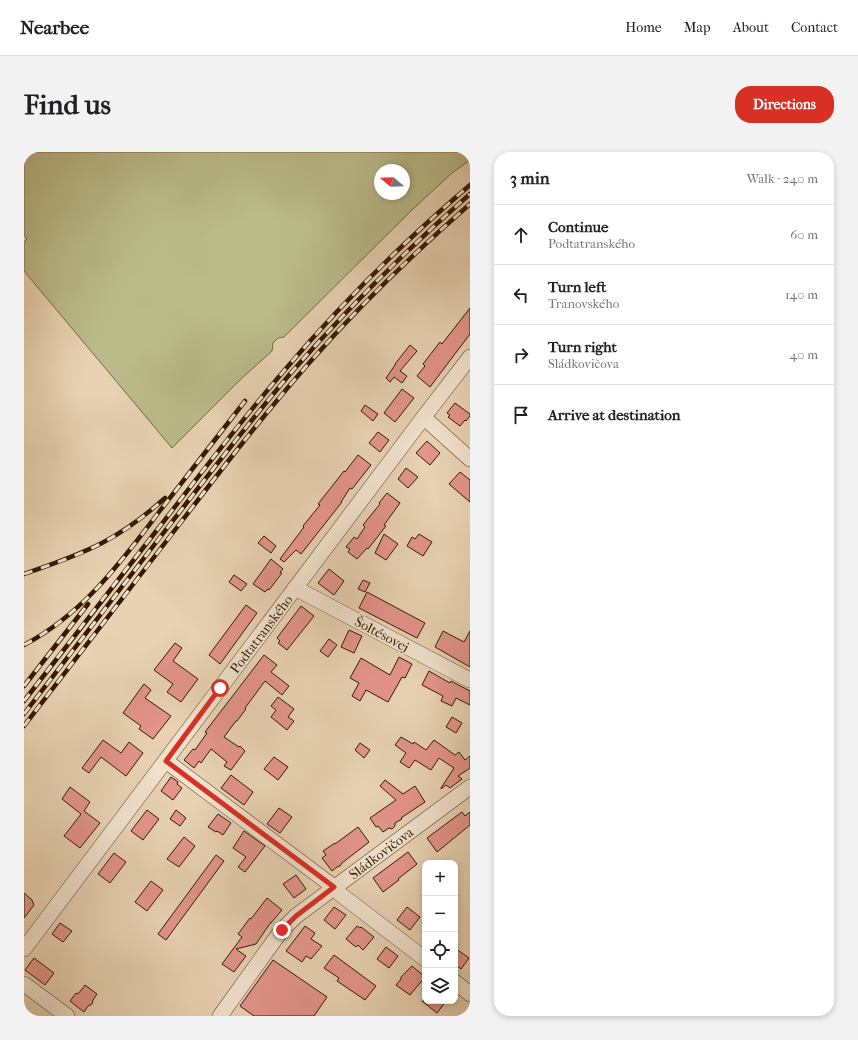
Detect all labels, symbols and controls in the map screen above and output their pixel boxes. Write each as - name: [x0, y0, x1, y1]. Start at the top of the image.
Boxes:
- text: Nearbee: [20, 17, 89, 39]
- text: Home: [625, 19, 662, 36]
- text: Map: [684, 19, 711, 36]
- text: About: [733, 19, 769, 36]
- text: Contact: [791, 19, 838, 36]
- button: Directions: [735, 86, 834, 123]
- text: Find us: [24, 88, 111, 121]
- north arrow: [374, 164, 410, 200]
- text: 3 min: [510, 168, 550, 188]
- text: Walk · 240 m: [746, 171, 818, 186]
- text: Continue: [548, 218, 608, 236]
- icon: ahead: [510, 224, 532, 246]
- text: 60 m: [790, 227, 818, 242]
- text: Podtatranského: [548, 236, 635, 251]
- text: Turn left: [548, 278, 606, 296]
- icon: left: [510, 284, 532, 306]
- text: 140 m: [785, 287, 818, 302]
- text: Tranovského: [548, 296, 619, 311]
- text: Turn right: [548, 338, 617, 356]
- icon: right: [510, 344, 532, 366]
- text: 40 m: [790, 347, 818, 362]
- text: Sládkovičova: [548, 356, 619, 371]
- icon: arrive: [510, 404, 532, 426]
- text: Arrive at destination: [548, 406, 680, 424]
- street label: Podtatranského: [226, 592, 296, 677]
- street label: Šoltésovej: [352, 612, 412, 656]
- route start: [211, 679, 229, 697]
- street label: Sládkovičova: [346, 823, 417, 883]
- map controls: [422, 860, 458, 1004]
- button: +: [422, 860, 458, 896]
- button: −: [422, 896, 458, 932]
- route end: [273, 921, 291, 939]
- button: locate: [422, 932, 458, 968]
- button: layers: [422, 968, 458, 1004]

